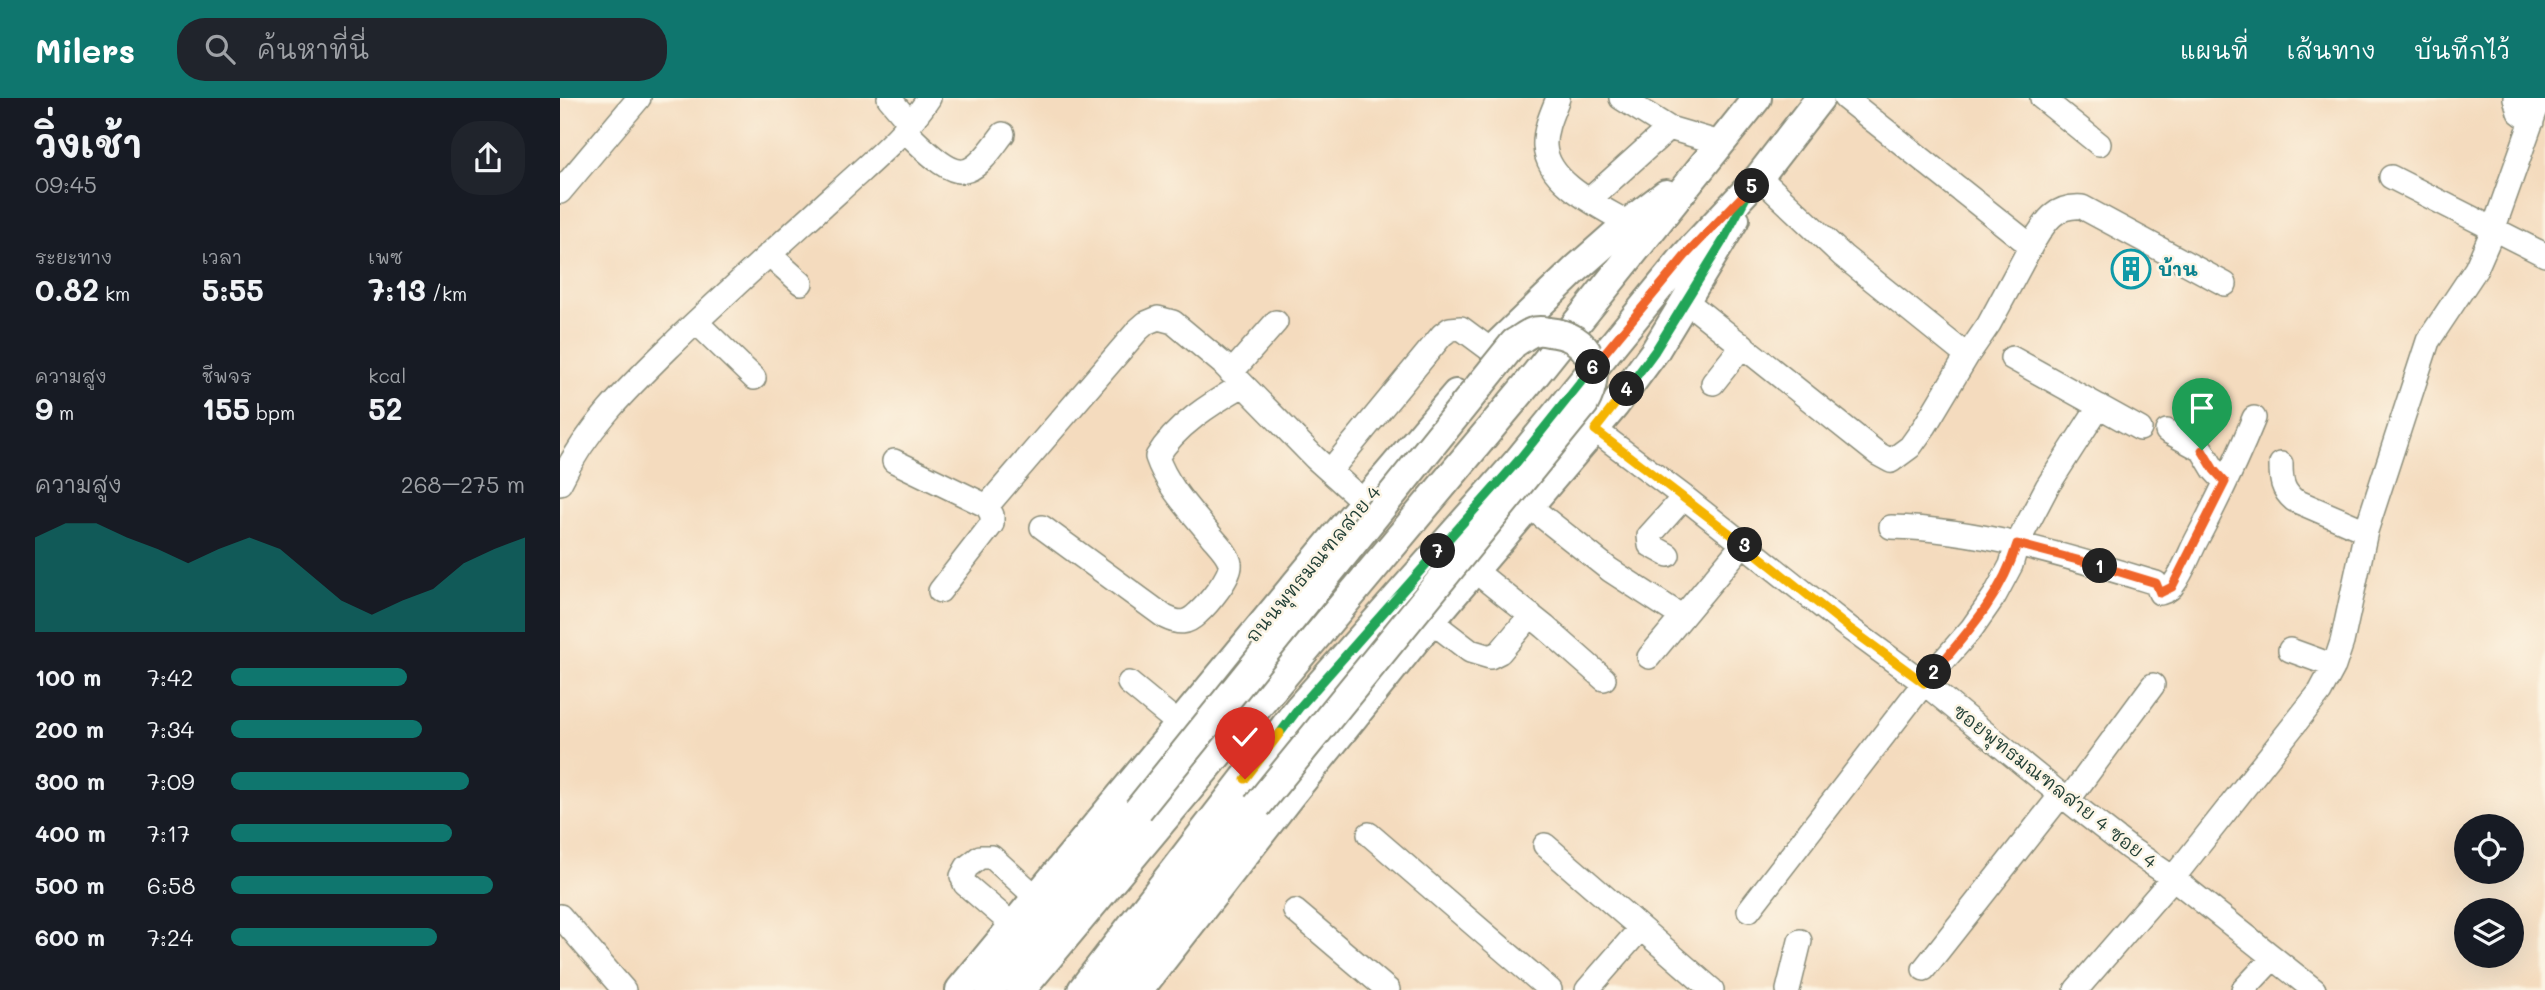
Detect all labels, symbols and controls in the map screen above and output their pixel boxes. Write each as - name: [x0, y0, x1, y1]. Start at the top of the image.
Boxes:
- search box: [177, 18, 667, 81]
- text: Milers: [35, 28, 135, 71]
- icon: search: [201, 30, 239, 68]
- text: ค้นหาที่นี่: [257, 32, 369, 66]
- text: แผนที่: [2180, 34, 2249, 65]
- text: เส้นทาง: [2287, 34, 2376, 65]
- text: บันทึกไว้: [2414, 34, 2510, 65]
- text: วิ่งเช้า: [35, 118, 142, 168]
- button: share: [451, 121, 525, 195]
- pin: 5: [1734, 168, 1770, 204]
- text: 09:45: [35, 169, 97, 199]
- text: 5: [1746, 173, 1757, 198]
- text: ระยะทาง: [35, 244, 112, 269]
- text: เวลา: [202, 244, 242, 269]
- text: เพซ: [368, 244, 403, 269]
- building icon: บ้าน: [2110, 248, 2152, 290]
- place label: บ้าน: [2158, 256, 2198, 281]
- text: 0.82: [35, 269, 99, 309]
- text: 5:55: [202, 269, 264, 309]
- text: 7:13: [368, 269, 426, 309]
- text: km: [99, 281, 130, 306]
- text: /km: [426, 281, 467, 306]
- pin: 6: [1576, 350, 1610, 384]
- text: 6: [1587, 354, 1598, 379]
- text: ความสูง: [35, 363, 107, 388]
- text: ชีพจร: [202, 363, 252, 388]
- text: kcal: [368, 363, 406, 388]
- pin: 4: [1610, 372, 1644, 406]
- text: 4: [1620, 376, 1633, 401]
- pin: [2172, 378, 2232, 450]
- text: 9: [35, 388, 53, 428]
- text: 155: [202, 388, 250, 428]
- text: 52: [368, 388, 403, 428]
- icon: arrive: [2183, 389, 2221, 427]
- text: m: [53, 400, 74, 425]
- text: bpm: [250, 400, 295, 425]
- text: ความสูง: [35, 469, 122, 499]
- text: 268–275 m: [401, 469, 525, 499]
- street label: ถนนพุทธมณฑลสาย 4: [1239, 480, 1387, 649]
- pin: 3: [1728, 528, 1762, 562]
- text: 3: [1739, 532, 1750, 557]
- pin: 7: [1420, 533, 1456, 568]
- text: 7: [1432, 538, 1443, 563]
- pin: 1: [2082, 548, 2118, 584]
- text: 1: [2095, 553, 2104, 578]
- pin: 2: [1916, 654, 1952, 690]
- text: 2: [1928, 659, 1939, 684]
- text: 100 m: [35, 662, 101, 692]
- text: 7:42: [147, 662, 193, 692]
- street label: ซอยพุทธมณฑลสาย 4 ซอย 4: [1947, 698, 2163, 875]
- pin: [1215, 707, 1275, 779]
- text: 200 m: [35, 714, 104, 744]
- text: 7:34: [147, 714, 194, 744]
- icon: check: [1226, 718, 1264, 756]
- text: 300 m: [35, 766, 105, 796]
- text: 7:09: [147, 766, 195, 796]
- map controls: [2454, 814, 2524, 968]
- button: locate: [2454, 814, 2524, 884]
- text: 400 m: [35, 818, 106, 848]
- text: 7:17: [147, 818, 190, 848]
- text: 500 m: [35, 870, 105, 900]
- text: 6:58: [147, 870, 195, 900]
- button: layers: [2454, 898, 2524, 968]
- text: 600 m: [35, 922, 105, 952]
- text: 7:24: [147, 922, 193, 952]

